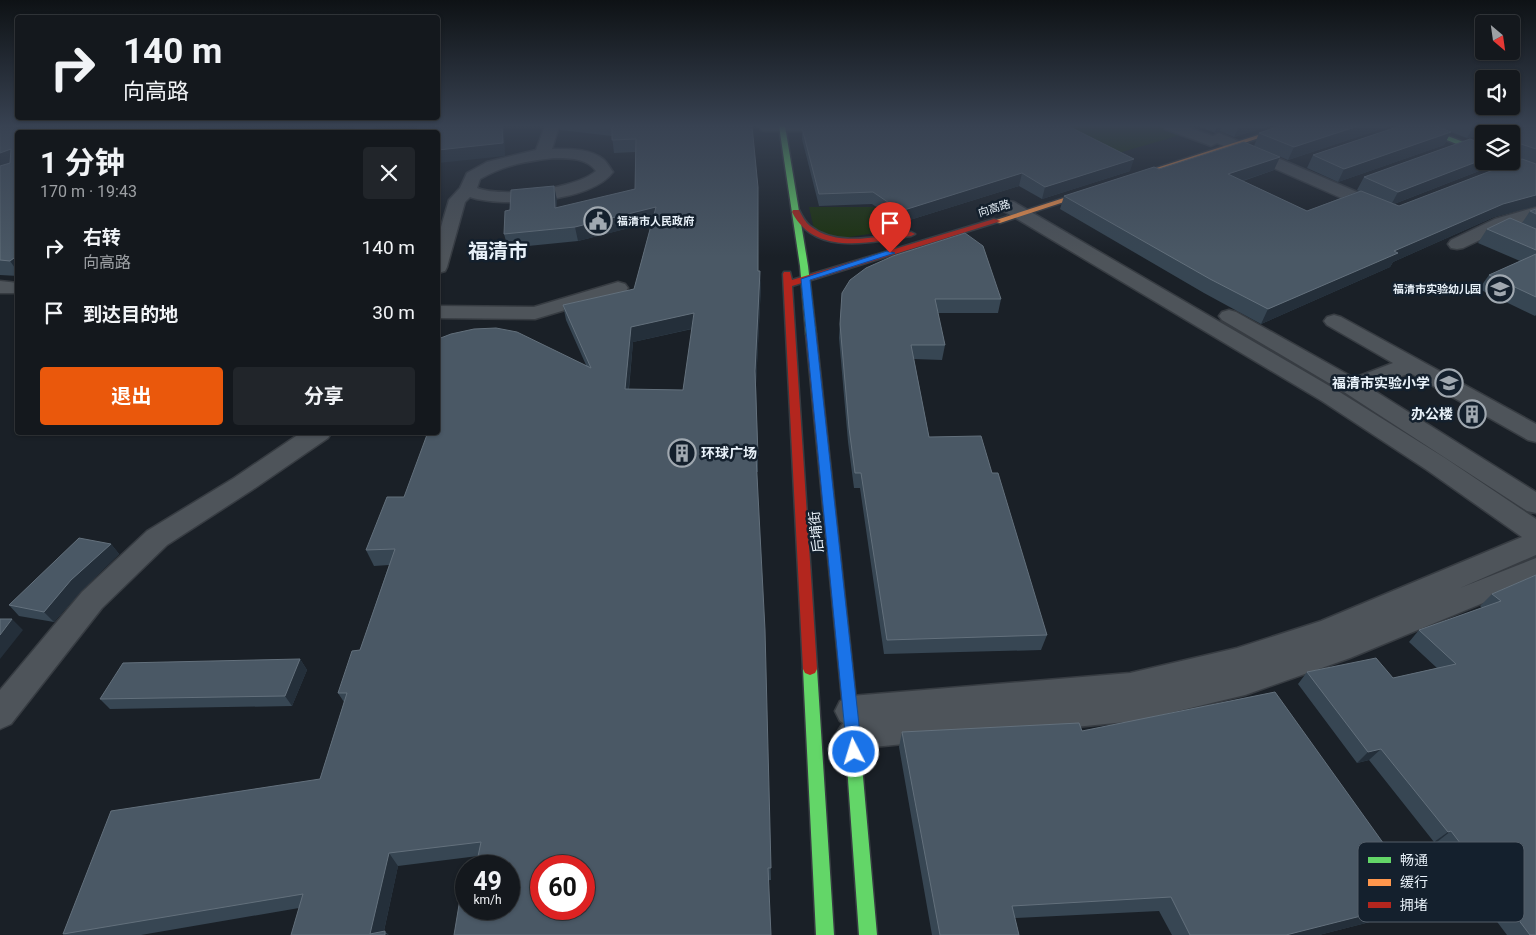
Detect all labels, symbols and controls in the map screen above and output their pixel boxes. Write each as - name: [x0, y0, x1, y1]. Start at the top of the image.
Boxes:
- north arrow: [1475, 15, 1520, 60]
- map controls: [1475, 15, 1520, 170]
- text: 140 m: [123, 31, 222, 72]
- icon: right: [40, 35, 105, 100]
- button: sound: [1475, 70, 1520, 115]
- text: 向高路: [123, 79, 189, 104]
- button: layers: [1475, 125, 1520, 170]
- text: 1 分钟: [40, 145, 125, 180]
- button: close: [363, 147, 415, 199]
- text: 170 m · 19:43: [40, 182, 137, 201]
- street label: 向高路: [976, 197, 1012, 220]
- pin: [869, 202, 911, 253]
- public building icon: 福清市人民政府: [583, 206, 613, 236]
- icon: arrive: [876, 209, 904, 237]
- place label: 福清市人民政府: [617, 215, 694, 228]
- text: 右转: [83, 226, 121, 249]
- icon: right: [40, 234, 68, 262]
- text: 140 m: [362, 236, 415, 259]
- district label: 福清市: [468, 239, 528, 263]
- text: 向高路: [83, 253, 131, 272]
- school or university icon: 福清市实验幼儿园: [1485, 274, 1515, 304]
- place label: 福清市实验幼儿园: [1393, 283, 1481, 296]
- icon: arrive: [40, 299, 68, 327]
- text: 30 m: [372, 301, 415, 324]
- text: 到达目的地: [83, 303, 178, 326]
- button: 退出: [40, 367, 223, 425]
- button: 分享: [233, 367, 415, 425]
- school or university icon: 福清市实验小学: [1434, 368, 1464, 398]
- place label: 福清市实验小学: [1332, 375, 1430, 391]
- building icon: 办公楼: [1457, 399, 1487, 429]
- place label: 办公楼: [1411, 406, 1453, 422]
- building icon: 环球广场: [667, 438, 697, 468]
- place label: 环球广场: [701, 445, 757, 461]
- street label: 后埔街: [806, 510, 826, 554]
- position arrow: [827, 725, 879, 777]
- legend: [1358, 842, 1524, 922]
- text: 畅通: [1400, 852, 1428, 868]
- speed limit sign: 60: [530, 855, 595, 920]
- text: 49: [473, 867, 502, 896]
- text: 缓行: [1400, 874, 1428, 890]
- text: km/h: [473, 893, 502, 907]
- text: 拥堵: [1400, 897, 1428, 913]

